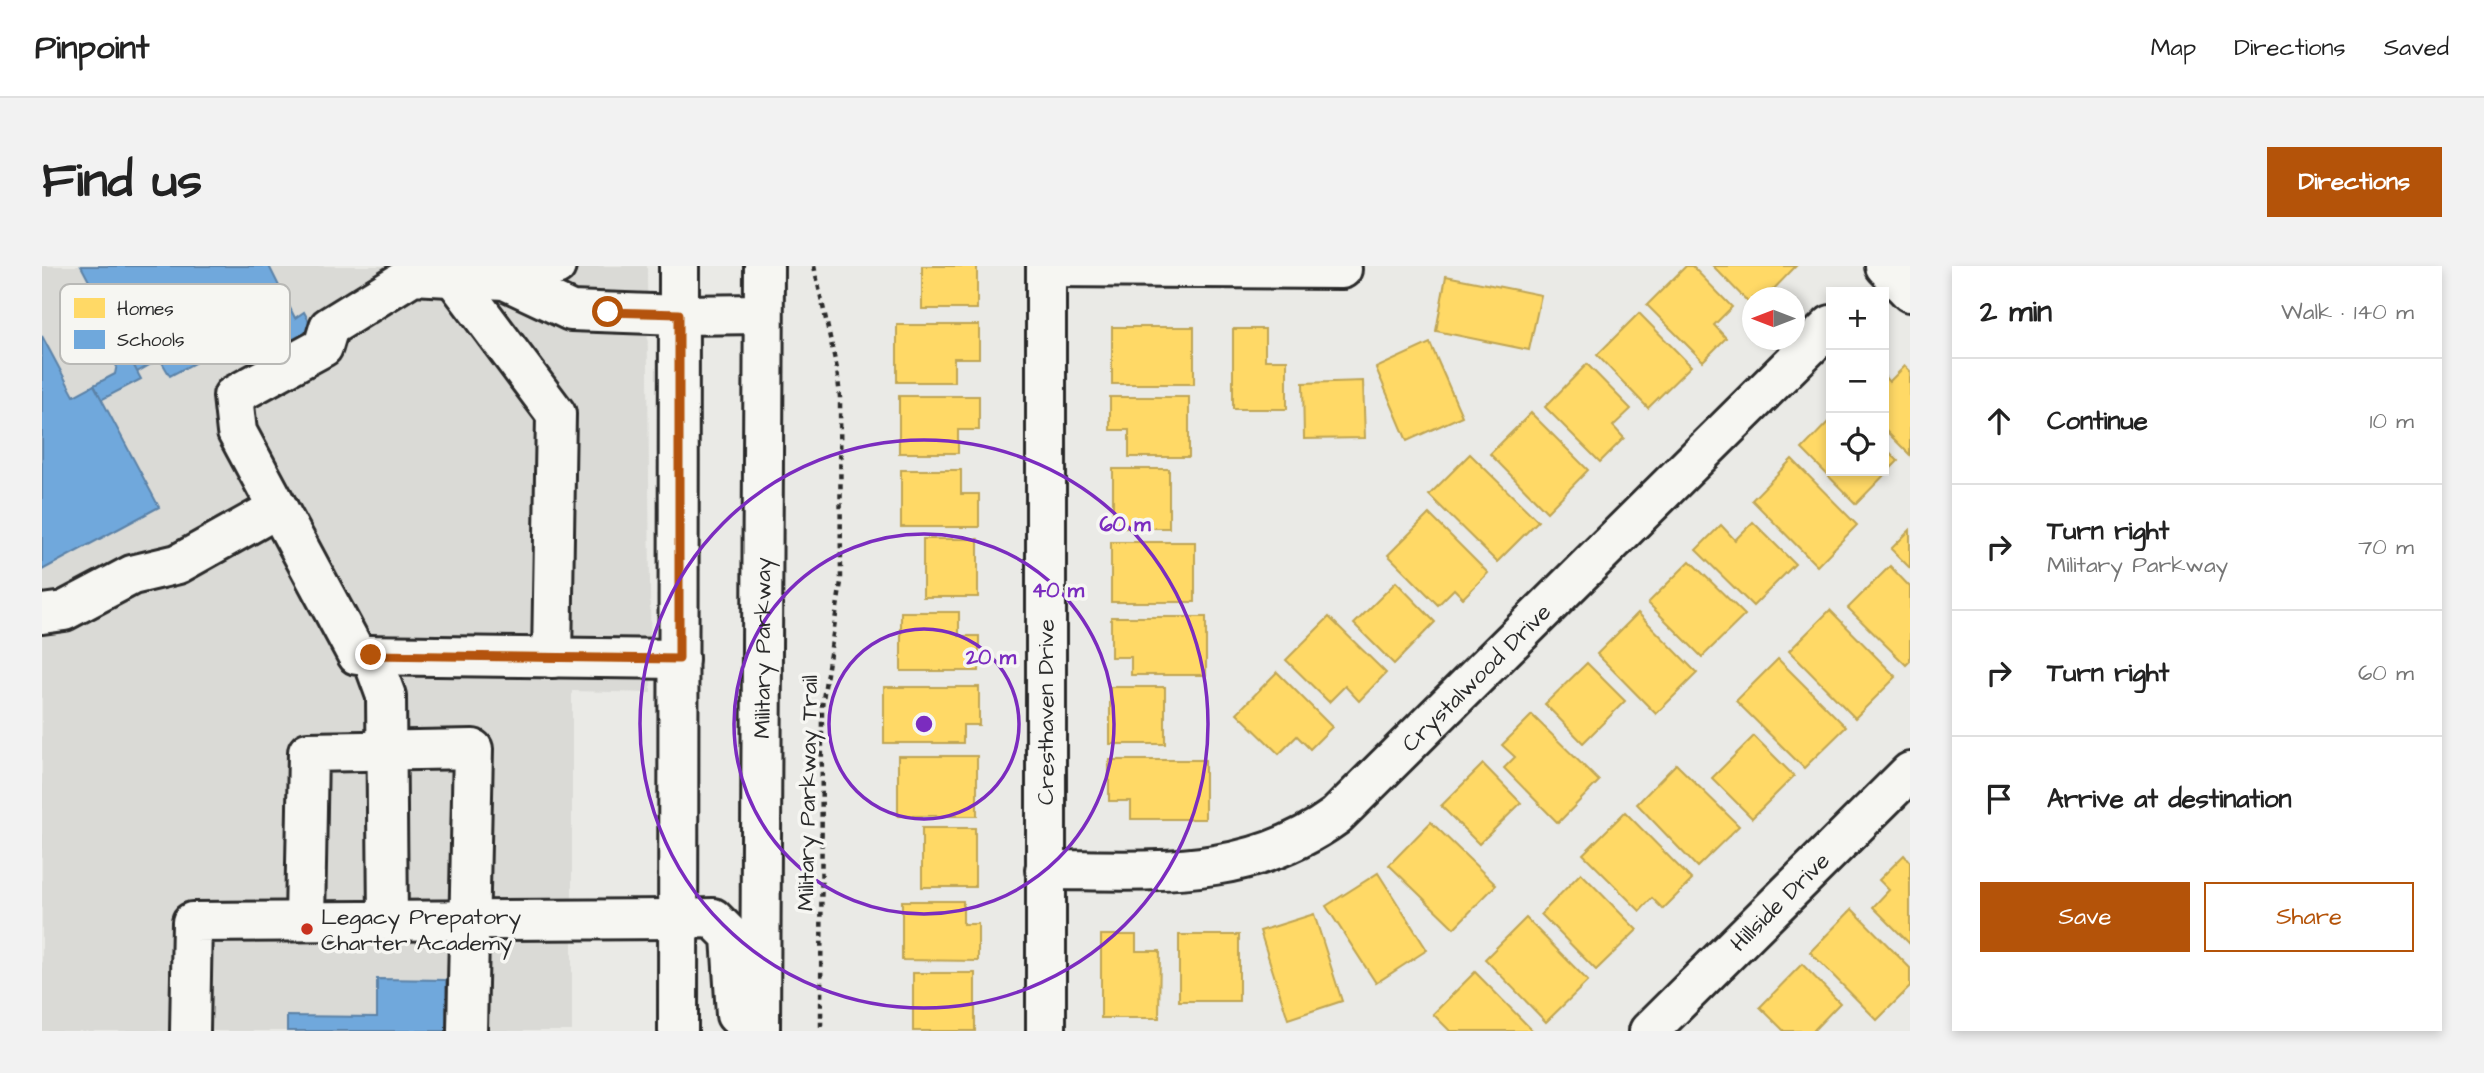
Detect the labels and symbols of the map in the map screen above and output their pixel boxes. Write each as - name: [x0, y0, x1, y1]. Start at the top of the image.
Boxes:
- legend: [60, 284, 290, 364]
- north arrow: [1742, 287, 1805, 350]
- text: Homes: [117, 296, 174, 323]
- route start: [592, 296, 623, 327]
- text: Schools: [117, 327, 185, 354]
- text: 60 m: [1099, 510, 1151, 539]
- street label: Military Parkway: [747, 557, 780, 739]
- text: 40 m: [1032, 576, 1085, 605]
- street label: Crystalwood Drive: [1395, 597, 1558, 759]
- street label: Cresthaven Drive: [1030, 619, 1062, 805]
- route end: [355, 639, 386, 670]
- text: 20 m: [965, 643, 1017, 672]
- street label: Military Parkway Trail: [790, 675, 827, 911]
- centre of rings: [912, 712, 936, 736]
- street label: Hillside Drive: [1723, 845, 1837, 959]
- place label: Legacy Prepatory Charter Academy: [321, 901, 522, 960]
- marker: Legacy Prepatory Charter Academy: [299, 921, 315, 937]

